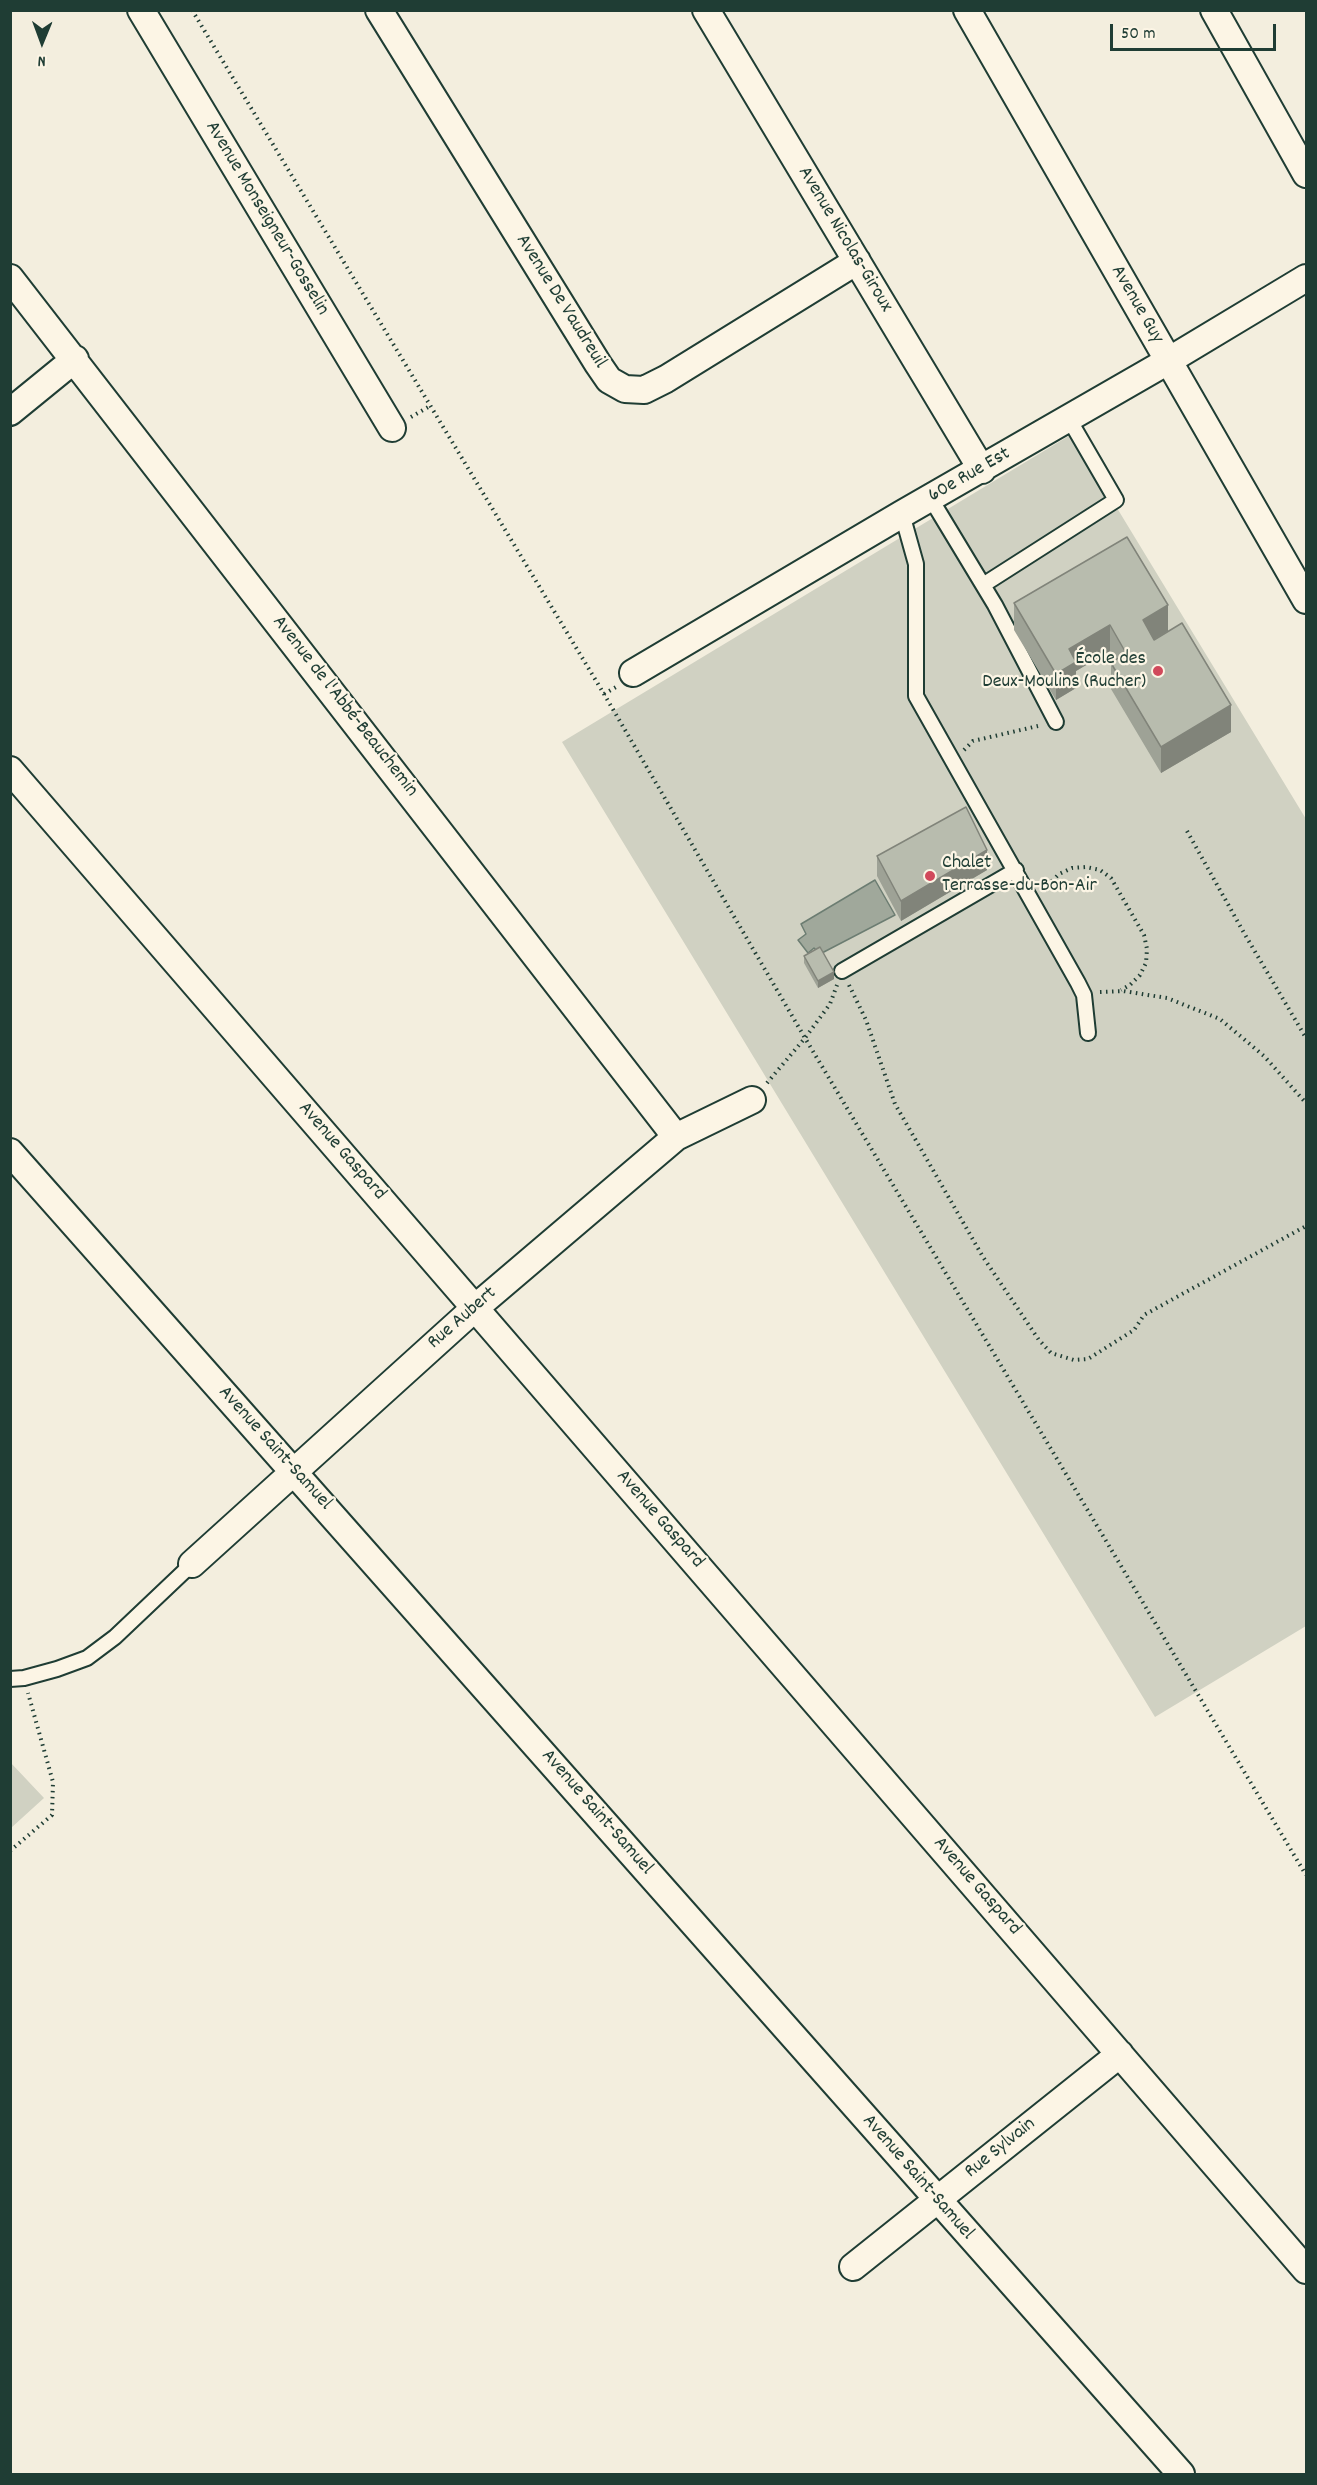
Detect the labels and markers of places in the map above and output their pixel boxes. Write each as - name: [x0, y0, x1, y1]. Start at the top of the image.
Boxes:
- place label: École des Deux-Moulins (Rucher): [982, 648, 1146, 695]
- marker: École des Deux-Moulins (Rucher): [1151, 664, 1165, 678]
- place label: Chalet Terrasse-du-Bon-Air: [942, 852, 1097, 899]
- marker: Chalet Terrasse-du-Bon-Air: [923, 869, 937, 883]

